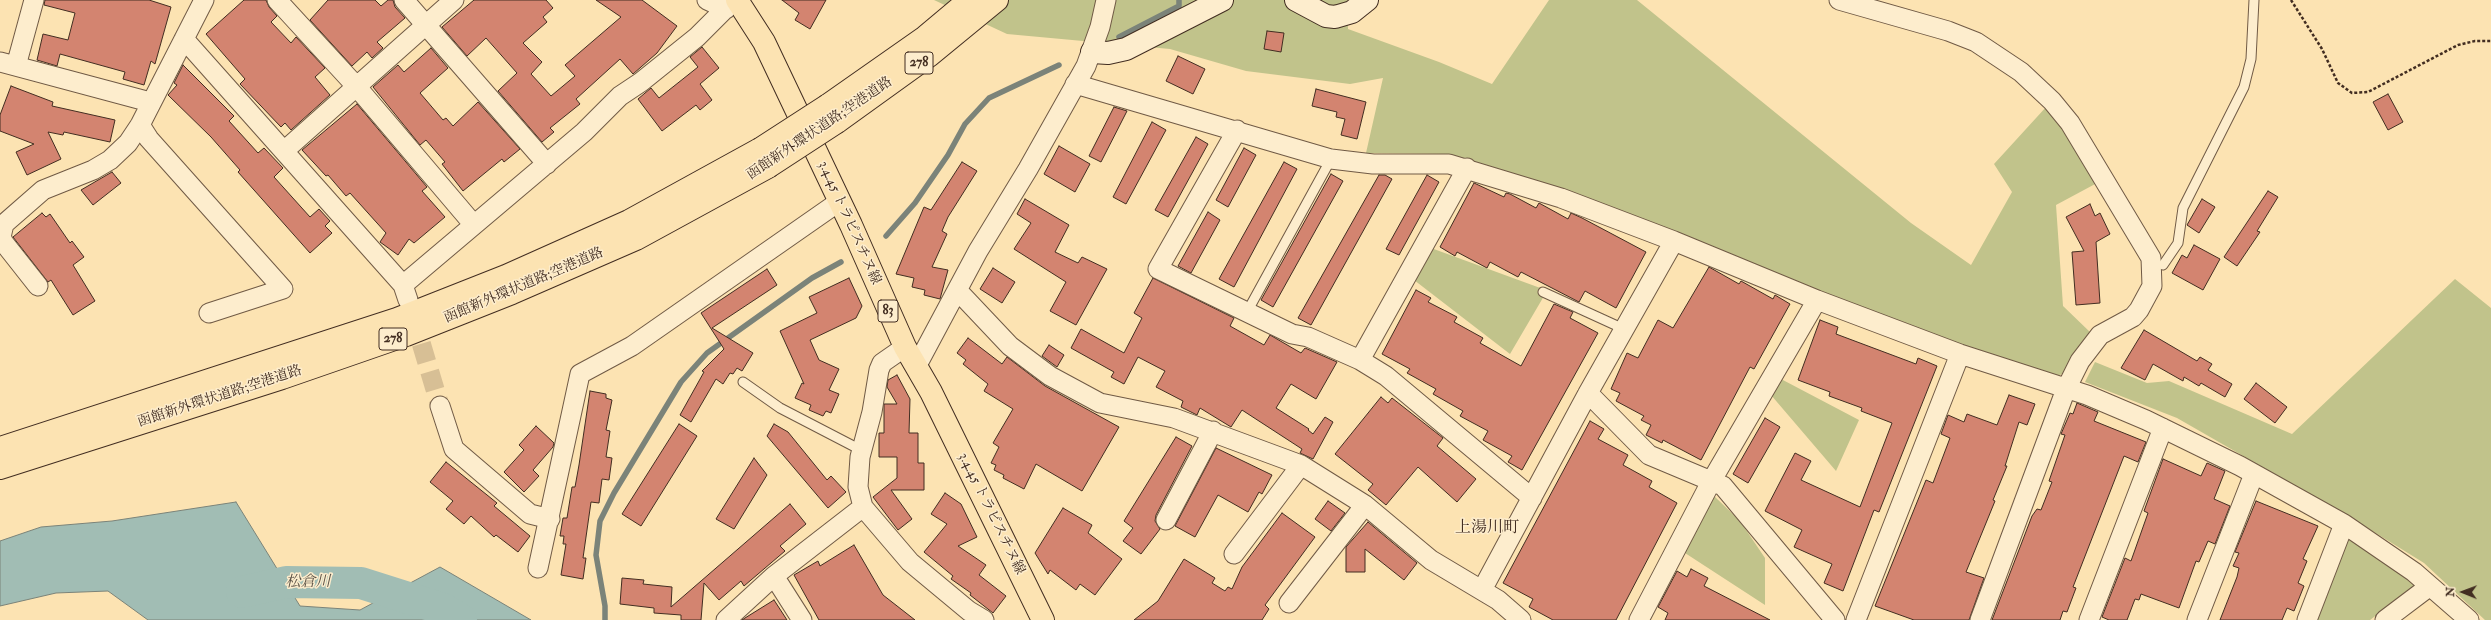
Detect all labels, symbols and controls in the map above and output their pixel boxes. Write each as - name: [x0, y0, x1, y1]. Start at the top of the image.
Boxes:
- road number: 278: [905, 52, 933, 74]
- street label: 函館新外環状道路;空港道路: [744, 74, 896, 184]
- street label: 3.4.45 トラピスチヌ線: [814, 159, 884, 287]
- street label: 函館新外環状道路;空港道路: [442, 245, 606, 327]
- road number: 83: [878, 300, 898, 322]
- road number: 278: [379, 328, 407, 350]
- street label: 函館新外環状道路;空港道路: [136, 363, 304, 431]
- street label: 3.4.45 トラピスチヌ線: [954, 450, 1028, 578]
- district label: 上湯川町: [1455, 519, 1519, 539]
- north arrow: [2443, 572, 2483, 612]
- water label: 松倉川: [285, 574, 331, 592]
- text: N: [2444, 587, 2457, 597]

